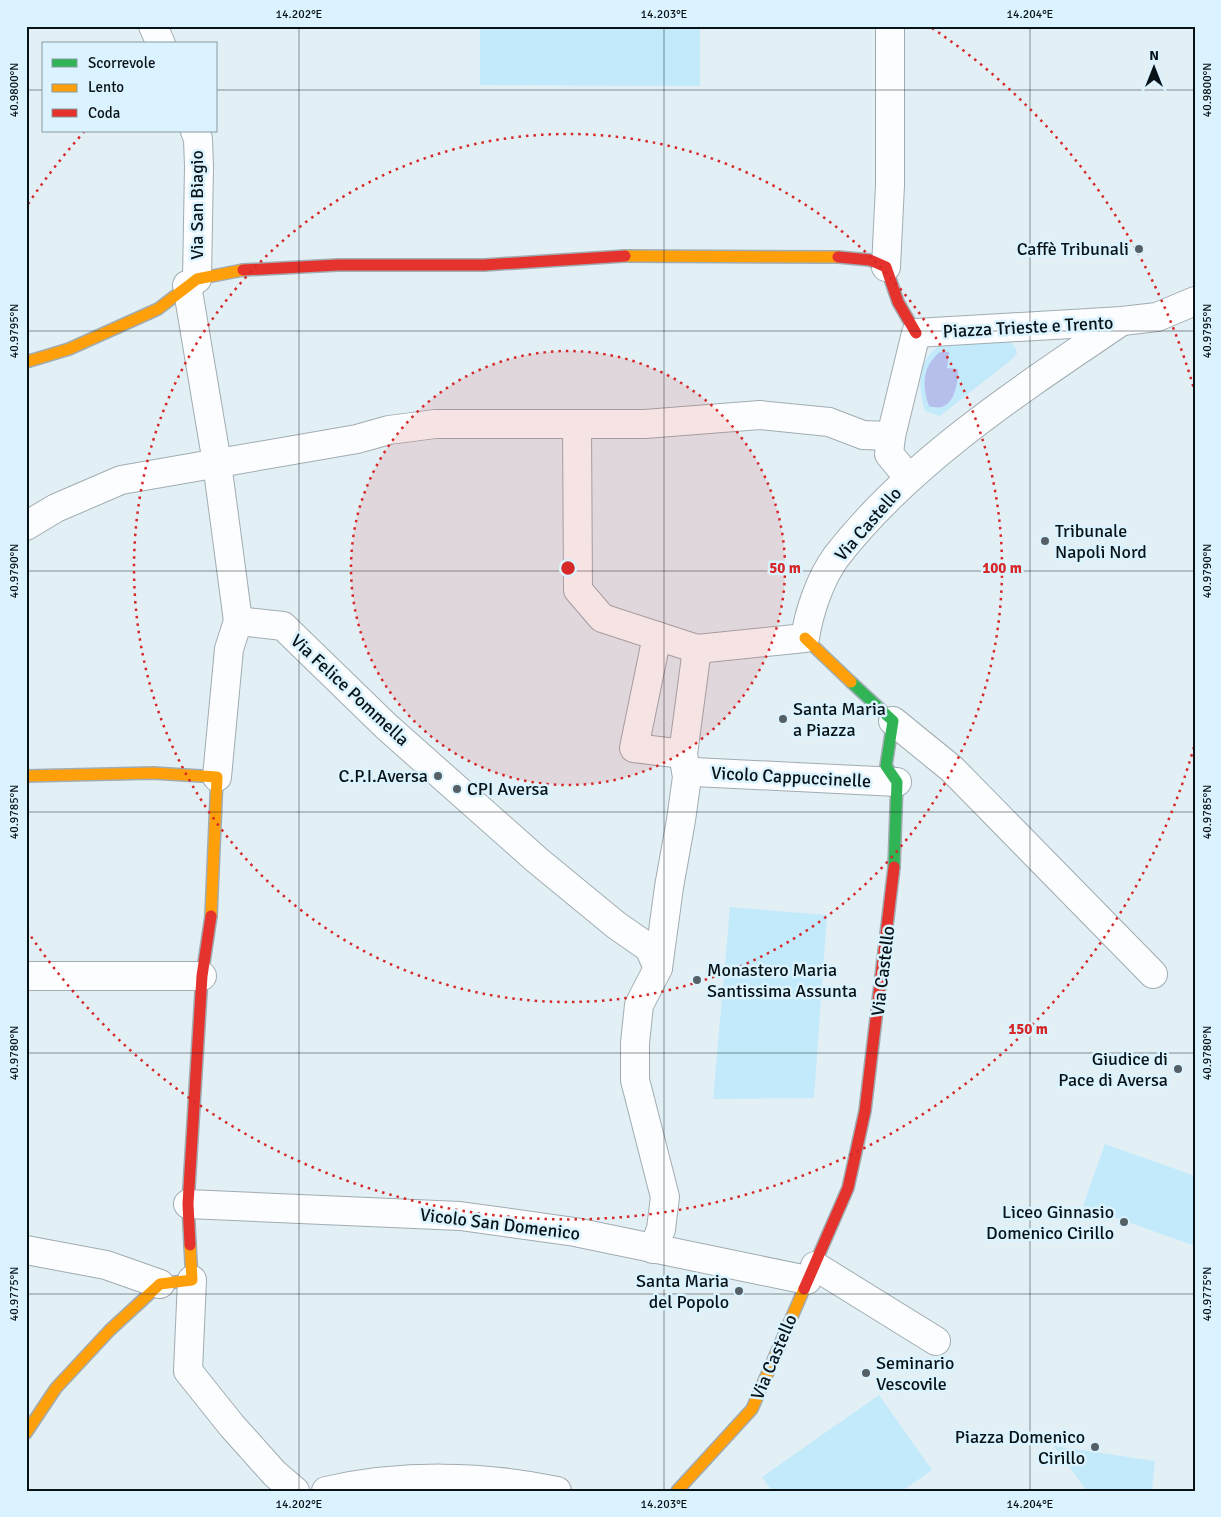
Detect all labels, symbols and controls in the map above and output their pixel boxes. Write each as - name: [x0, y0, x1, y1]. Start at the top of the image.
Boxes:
- text: 14.202°E: [276, 7, 323, 22]
- text: 14.203°E: [641, 7, 688, 22]
- text: 14.204°E: [1007, 7, 1054, 22]
- legend: [42, 42, 218, 132]
- north arrow: [1128, 42, 1178, 92]
- text: N: [1149, 47, 1159, 64]
- text: Scorrevole: [88, 54, 155, 72]
- text: 40.9800°N: [7, 63, 22, 117]
- text: 40.9800°N: [1200, 63, 1215, 117]
- text: Lento: [88, 78, 124, 96]
- text: Coda: [88, 104, 120, 122]
- street label: Via San Biagio: [186, 150, 208, 260]
- place label: Caffè Tribunali: [1017, 238, 1129, 260]
- marker: Caffè Tribunali: [1133, 243, 1145, 255]
- text: 40.9795°N: [7, 304, 22, 358]
- text: 40.9795°N: [1200, 304, 1215, 358]
- street label: Piazza Trieste e Trento: [942, 312, 1114, 342]
- street label: Via Castello: [830, 483, 906, 565]
- place label: Tribunale Napoli Nord: [1055, 520, 1147, 563]
- marker: Tribunale Napoli Nord: [1039, 535, 1051, 547]
- text: 40.9790°N: [7, 544, 22, 598]
- text: 40.9790°N: [1200, 544, 1215, 598]
- centre of rings: [559, 559, 577, 577]
- text: 50 m: [769, 559, 801, 577]
- text: 100 m: [982, 559, 1022, 577]
- street label: Via Felice Pommella: [286, 629, 414, 751]
- place label: Santa Maria a Piazza: [793, 698, 886, 741]
- marker: Santa Maria a Piazza: [777, 713, 789, 725]
- street label: Vicolo Cappuccinelle: [710, 762, 872, 792]
- place label: C.P.I.Aversa: [339, 765, 428, 787]
- marker: C.P.I.Aversa: [432, 770, 444, 782]
- place label: CPI Aversa: [467, 778, 549, 800]
- marker: CPI Aversa: [451, 783, 463, 795]
- text: 40.9785°N: [7, 785, 22, 839]
- text: 40.9785°N: [1200, 785, 1215, 839]
- street label: Via Castello: [867, 925, 899, 1017]
- place label: Monastero Maria Santissima Assunta: [707, 959, 857, 1002]
- marker: Monastero Maria Santissima Assunta: [691, 974, 703, 986]
- text: 150 m: [1008, 1020, 1048, 1038]
- text: 40.9780°N: [7, 1026, 22, 1080]
- text: 40.9780°N: [1200, 1026, 1215, 1080]
- place label: Giudice di Pace di Aversa: [1058, 1048, 1168, 1091]
- marker: Giudice di Pace di Aversa: [1172, 1063, 1184, 1075]
- place label: Liceo Ginnasio Domenico Cirillo: [986, 1201, 1114, 1244]
- street label: Vicolo San Domenico: [419, 1203, 581, 1245]
- marker: Liceo Ginnasio Domenico Cirillo: [1118, 1216, 1130, 1228]
- text: 40.9775°N: [7, 1267, 22, 1321]
- text: 40.9775°N: [1200, 1267, 1215, 1321]
- place label: Santa Maria del Popolo: [636, 1270, 729, 1313]
- marker: Santa Maria del Popolo: [733, 1285, 745, 1297]
- street label: Via Castello: [746, 1311, 802, 1403]
- place label: Seminario Vescovile: [876, 1352, 954, 1395]
- marker: Seminario Vescovile: [860, 1367, 872, 1379]
- place label: Piazza Domenico Cirillo: [955, 1426, 1085, 1469]
- marker: Piazza Domenico Cirillo: [1089, 1441, 1101, 1453]
- text: 14.202°E: [276, 1497, 323, 1512]
- text: 14.203°E: [641, 1497, 688, 1512]
- text: 14.204°E: [1007, 1497, 1054, 1512]

